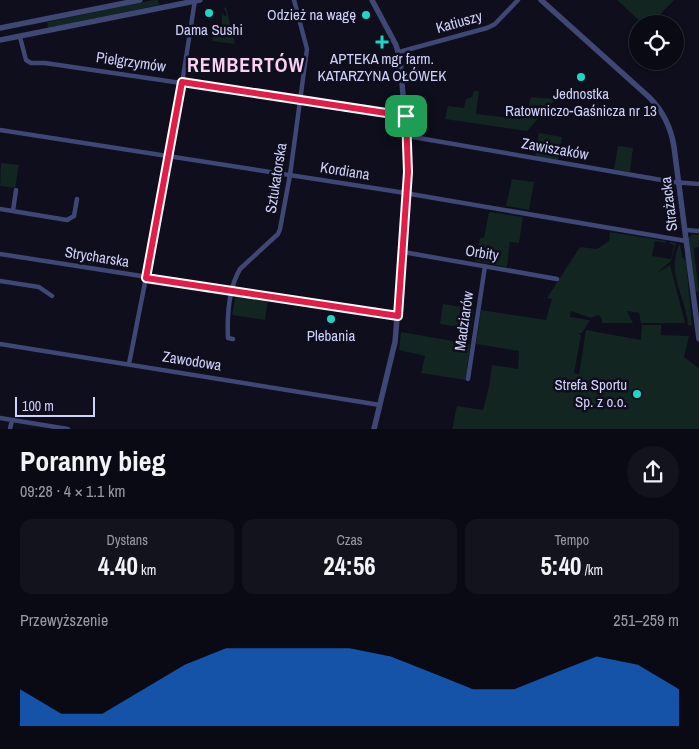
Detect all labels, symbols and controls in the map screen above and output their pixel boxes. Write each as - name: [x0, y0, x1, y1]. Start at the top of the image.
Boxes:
- place label: Odzież na wagę: [267, 4, 356, 25]
- street label: Katiuszy: [433, 5, 485, 38]
- marker: Dama Sushi: [203, 7, 215, 19]
- marker: Odzież na wagę: [360, 9, 372, 21]
- map controls: [629, 15, 684, 70]
- button: locate: [629, 15, 684, 70]
- place label: Dama Sushi: [175, 19, 243, 40]
- marker: APTEKA mgr farm. KATARZYNA OŁÓWEK: [376, 36, 388, 48]
- street label: Pielgrzymów: [95, 46, 167, 77]
- place label: APTEKA mgr farm. KATARZYNA OŁÓWEK: [318, 48, 447, 86]
- district label: REMBERTÓW: [187, 51, 305, 78]
- marker: Jednostka Ratowniczo-Gaśnicza nr 13: [575, 71, 587, 83]
- place label: Jednostka Ratowniczo-Gaśnicza nr 13: [505, 83, 657, 121]
- pin: [385, 95, 427, 137]
- icon: arrive: [392, 102, 420, 130]
- street label: Zawiszaków: [520, 132, 590, 165]
- street label: Sztukatorska: [260, 141, 291, 215]
- street label: Kordiana: [319, 156, 372, 185]
- street label: Strażacka: [655, 175, 682, 232]
- street label: Orbity: [464, 240, 501, 266]
- street label: Strycharska: [63, 241, 131, 272]
- street label: Madziarów: [449, 290, 478, 352]
- marker: Plebania: [325, 313, 337, 325]
- place label: Plebania: [307, 325, 355, 346]
- street label: Zawodowa: [161, 345, 223, 376]
- place label: Strefa Sportu Sp. z o.o.: [555, 374, 627, 412]
- marker: Strefa Sportu Sp. z o.o.: [631, 388, 643, 400]
- scale bar: [15, 394, 95, 417]
- text: 100 m: [22, 397, 54, 415]
- text: Poranny bieg: [20, 442, 165, 480]
- button: share: [627, 446, 679, 498]
- text: 09:28 · 4 × 1.1 km: [20, 480, 125, 502]
- text: Dystans: [106, 531, 148, 549]
- text: Czas: [336, 531, 363, 549]
- text: Tempo: [555, 531, 589, 549]
- text: 4.40: [98, 549, 138, 583]
- text: 24:56: [323, 549, 376, 583]
- text: 5:40: [540, 549, 581, 583]
- text: km: [138, 561, 156, 579]
- text: /km: [581, 561, 603, 579]
- text: Przewyższenie: [20, 609, 108, 631]
- text: 251–259 m: [613, 609, 679, 631]

